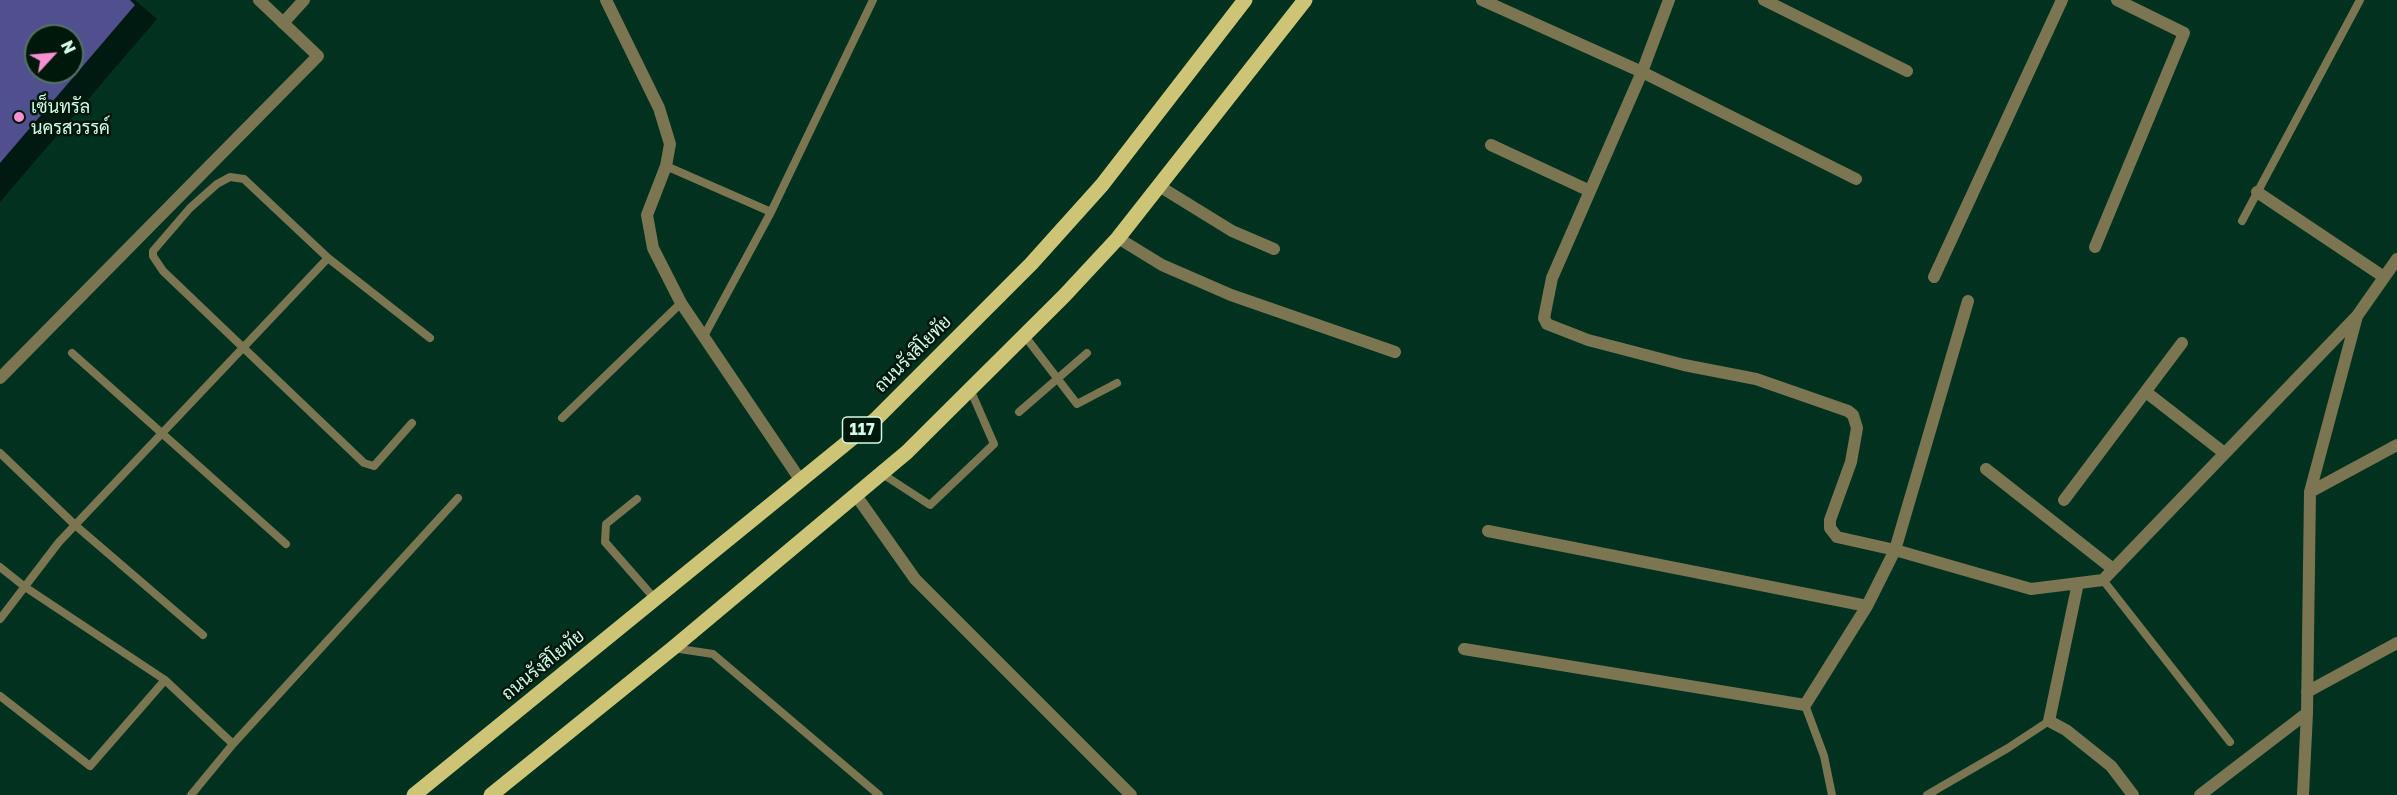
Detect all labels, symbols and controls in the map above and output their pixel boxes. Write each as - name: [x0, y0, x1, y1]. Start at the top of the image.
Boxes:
- north arrow: [24, 24, 84, 84]
- text: N: [57, 37, 80, 57]
- place label: เซ็นทรัล นครสวรรค์: [31, 96, 110, 138]
- marker: เซ็นทรัล นครสวรรค์: [12, 110, 26, 124]
- street label: ถนนรังสิโยทัย: [870, 311, 956, 397]
- road number: 117: [842, 417, 882, 443]
- street label: ถนนรังสิโยทัย: [497, 625, 589, 705]

